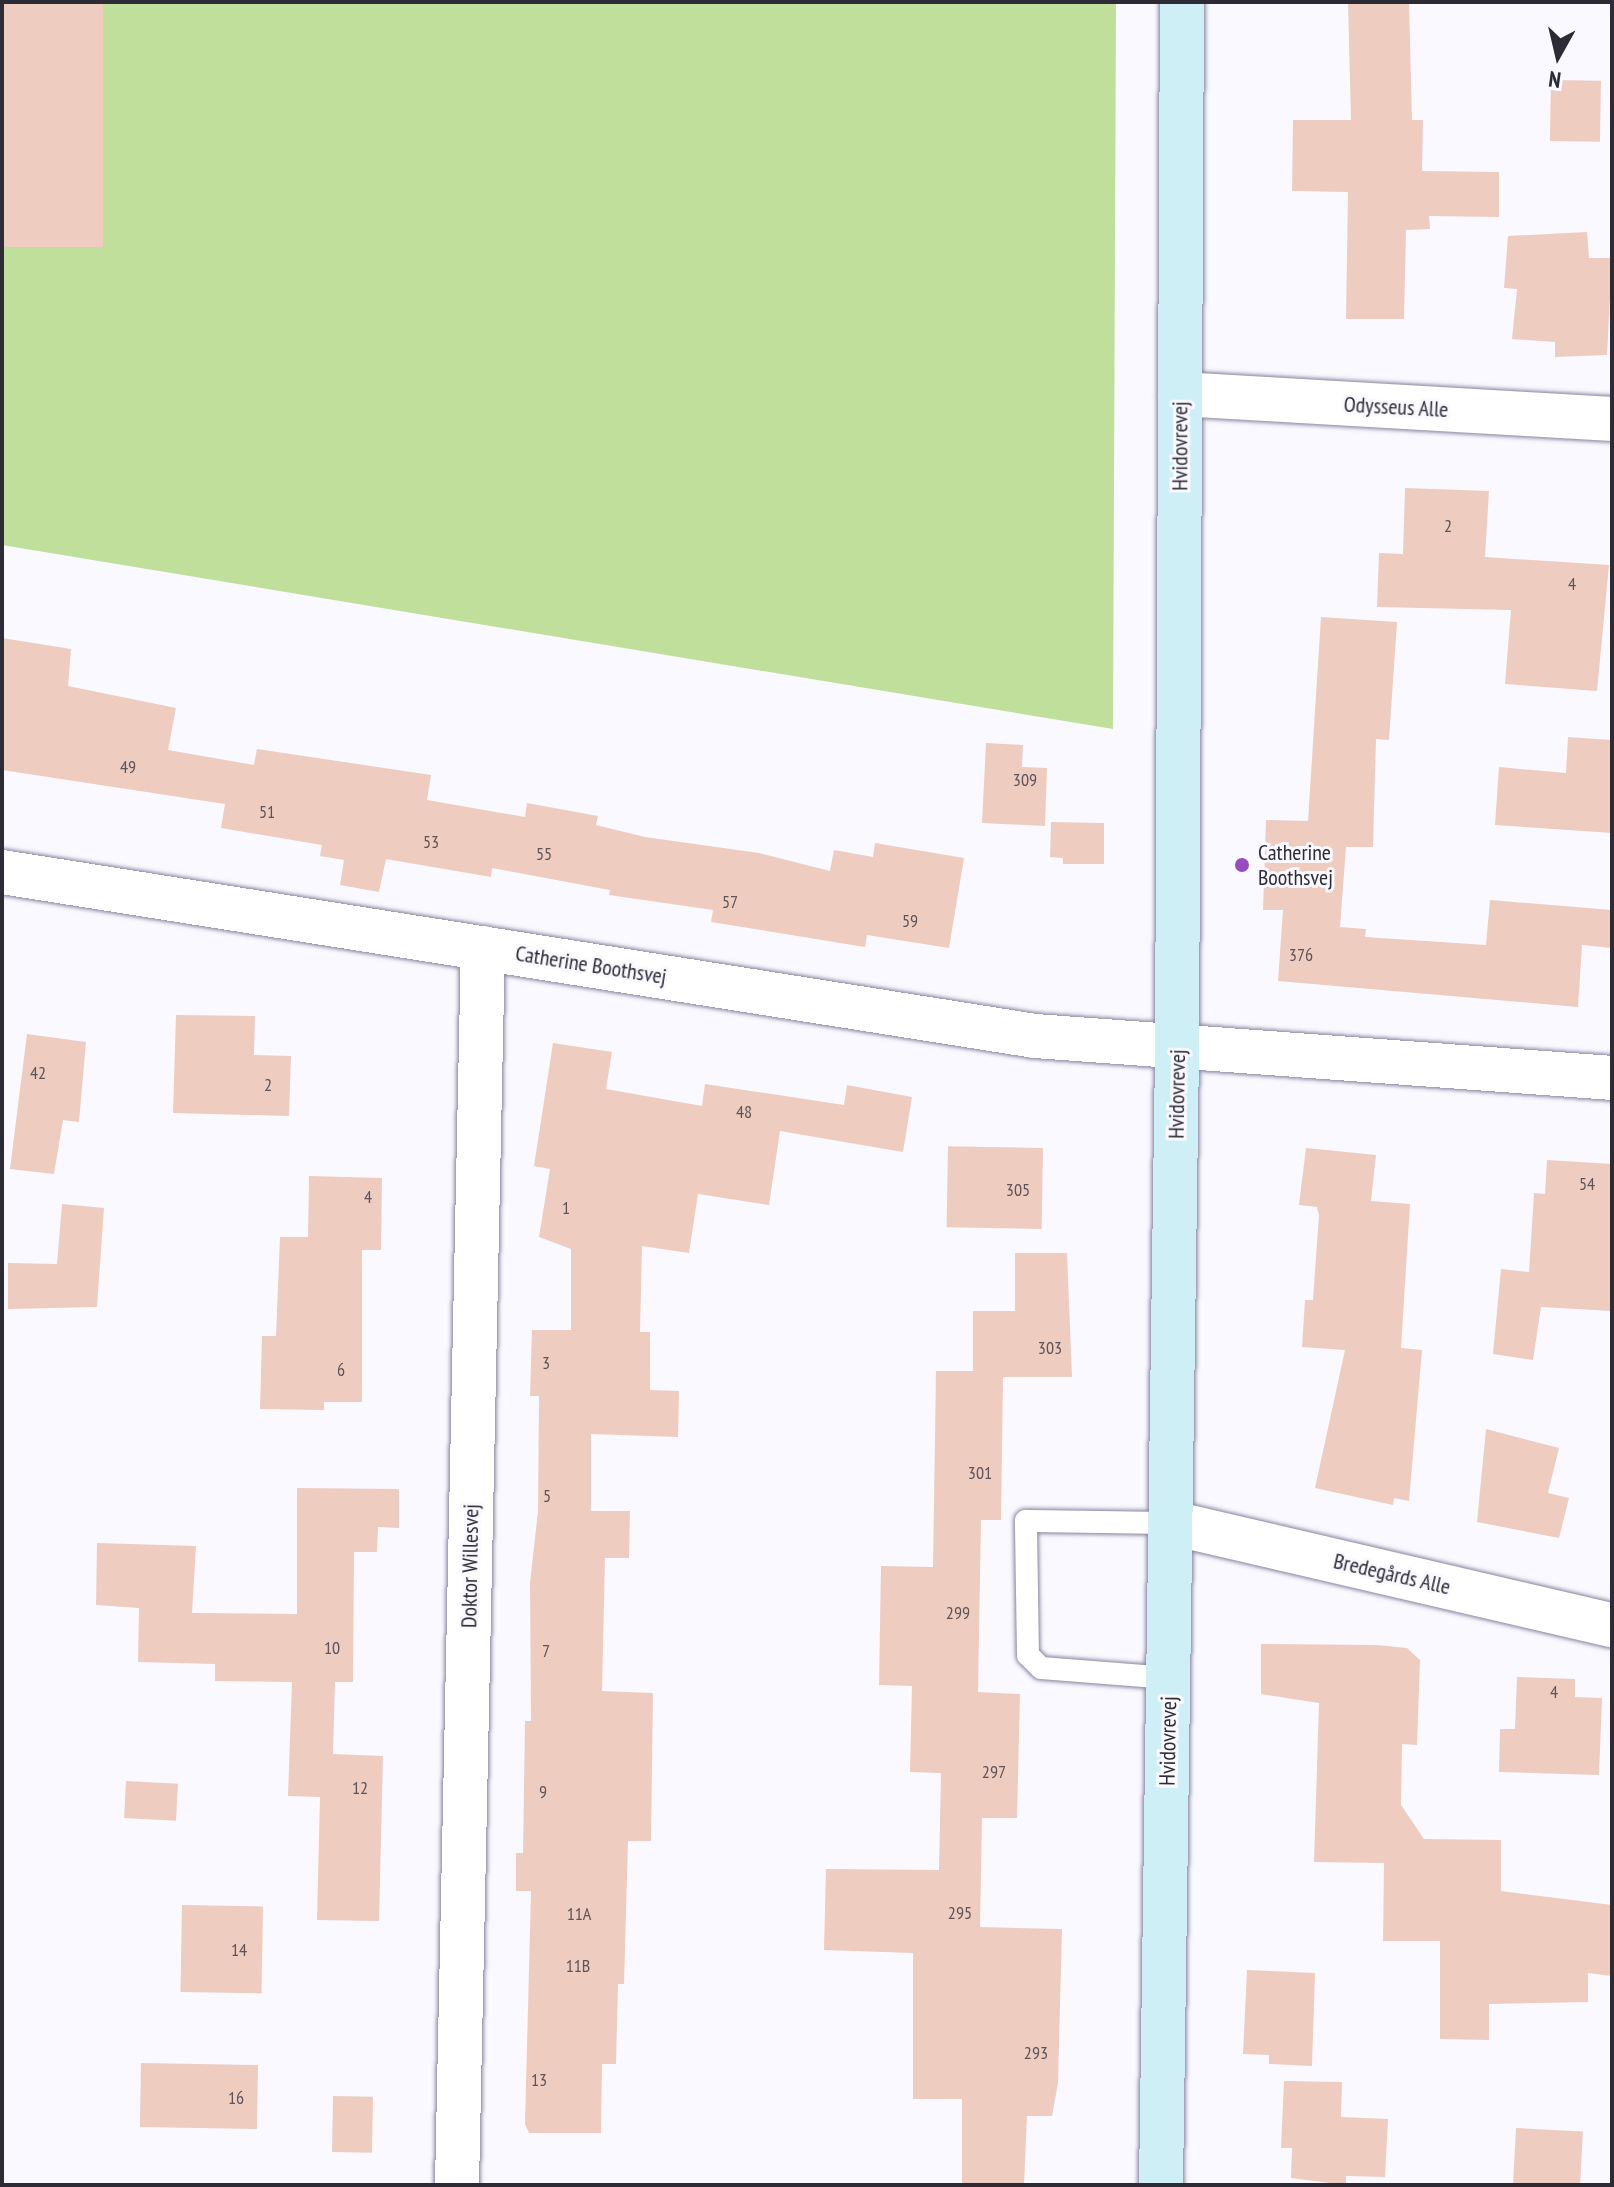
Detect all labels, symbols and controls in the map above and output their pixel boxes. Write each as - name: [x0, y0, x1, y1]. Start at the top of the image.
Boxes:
- north arrow: [1518, 16, 1598, 96]
- text: N: [1547, 65, 1563, 94]
- street label: Odysseus Alle: [1343, 391, 1449, 423]
- street label: Hvidovrevej: [1167, 401, 1193, 491]
- house number: 2: [1444, 515, 1452, 537]
- house number: 4: [1568, 573, 1576, 595]
- house number: 49: [120, 756, 136, 778]
- house number: 309: [1013, 769, 1037, 791]
- house number: 51: [259, 801, 275, 823]
- house number: 53: [423, 831, 439, 853]
- place label: Catherine Boothsvej: [1258, 839, 1333, 890]
- house number: 55: [536, 843, 552, 865]
- marker: Catherine Boothsvej: [1233, 856, 1251, 874]
- house number: 57: [722, 891, 738, 913]
- house number: 59: [902, 910, 918, 932]
- street label: Catherine Boothsvej: [514, 940, 668, 990]
- house number: 376: [1289, 944, 1313, 966]
- street label: Hvidovrevej: [1163, 1049, 1191, 1139]
- house number: 42: [30, 1062, 46, 1084]
- house number: 2: [264, 1074, 272, 1096]
- house number: 48: [736, 1101, 752, 1123]
- house number: 54: [1579, 1173, 1595, 1195]
- house number: 305: [1006, 1179, 1030, 1201]
- house number: 4: [364, 1186, 372, 1208]
- house number: 1: [562, 1197, 570, 1219]
- house number: 303: [1038, 1337, 1062, 1359]
- house number: 3: [542, 1352, 550, 1374]
- house number: 6: [337, 1359, 345, 1381]
- house number: 301: [968, 1462, 992, 1484]
- house number: 5: [543, 1485, 551, 1507]
- street label: Doktor Willesvej: [456, 1504, 484, 1628]
- street label: Bredegårds Alle: [1331, 1548, 1453, 1600]
- house number: 299: [946, 1602, 970, 1624]
- house number: 10: [324, 1637, 340, 1659]
- house number: 7: [542, 1640, 550, 1662]
- house number: 4: [1550, 1681, 1558, 1703]
- street label: Hvidovrevej: [1154, 1696, 1182, 1786]
- house number: 297: [982, 1761, 1006, 1783]
- house number: 12: [352, 1777, 368, 1799]
- house number: 9: [539, 1781, 547, 1803]
- house number: 295: [948, 1902, 972, 1924]
- house number: 11A: [567, 1903, 591, 1925]
- house number: 14: [231, 1939, 247, 1961]
- house number: 11B: [566, 1955, 590, 1977]
- house number: 293: [1024, 2042, 1048, 2064]
- house number: 13: [531, 2069, 547, 2091]
- house number: 16: [228, 2087, 244, 2109]

